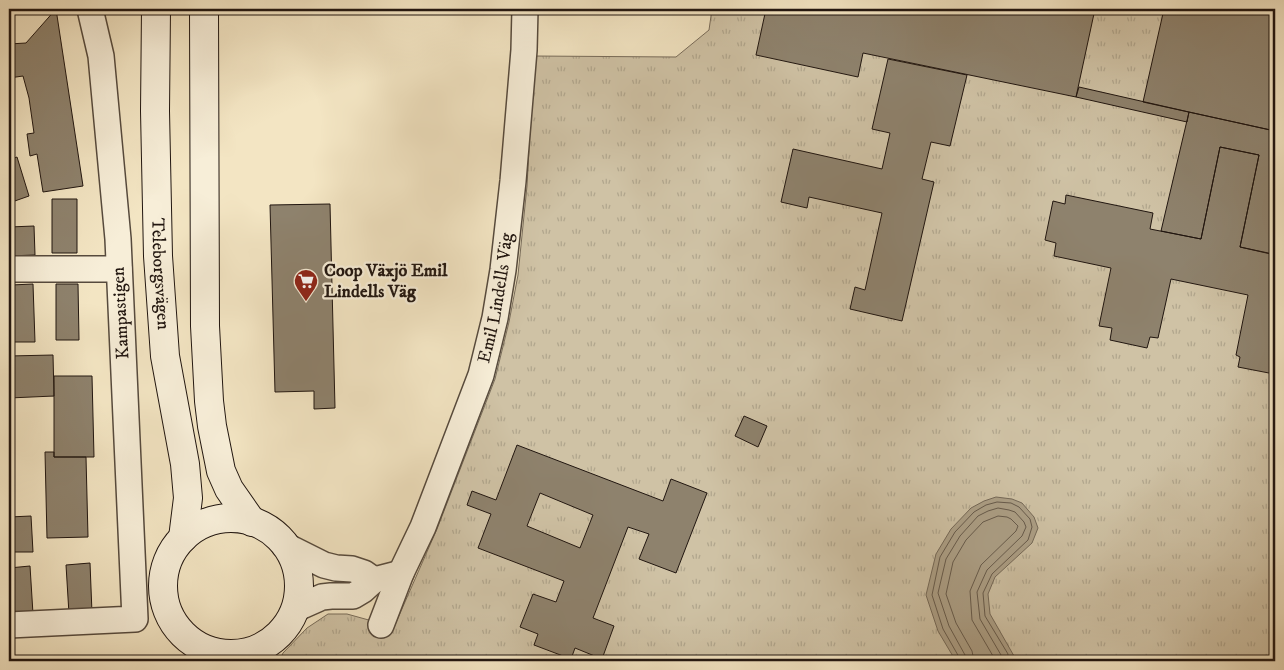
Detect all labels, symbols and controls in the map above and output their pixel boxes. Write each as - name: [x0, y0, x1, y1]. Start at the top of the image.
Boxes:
- street label: Teleborgsvägen: [146, 218, 174, 331]
- street label: Emil Lindells Väg: [473, 232, 518, 365]
- place label: Coop Växjö Emil Lindells Väg: [324, 260, 448, 303]
- street label: Kampastigen: [108, 266, 134, 360]
- supermarket icon: Coop Växjö Emil Lindells Väg: [293, 268, 319, 302]

